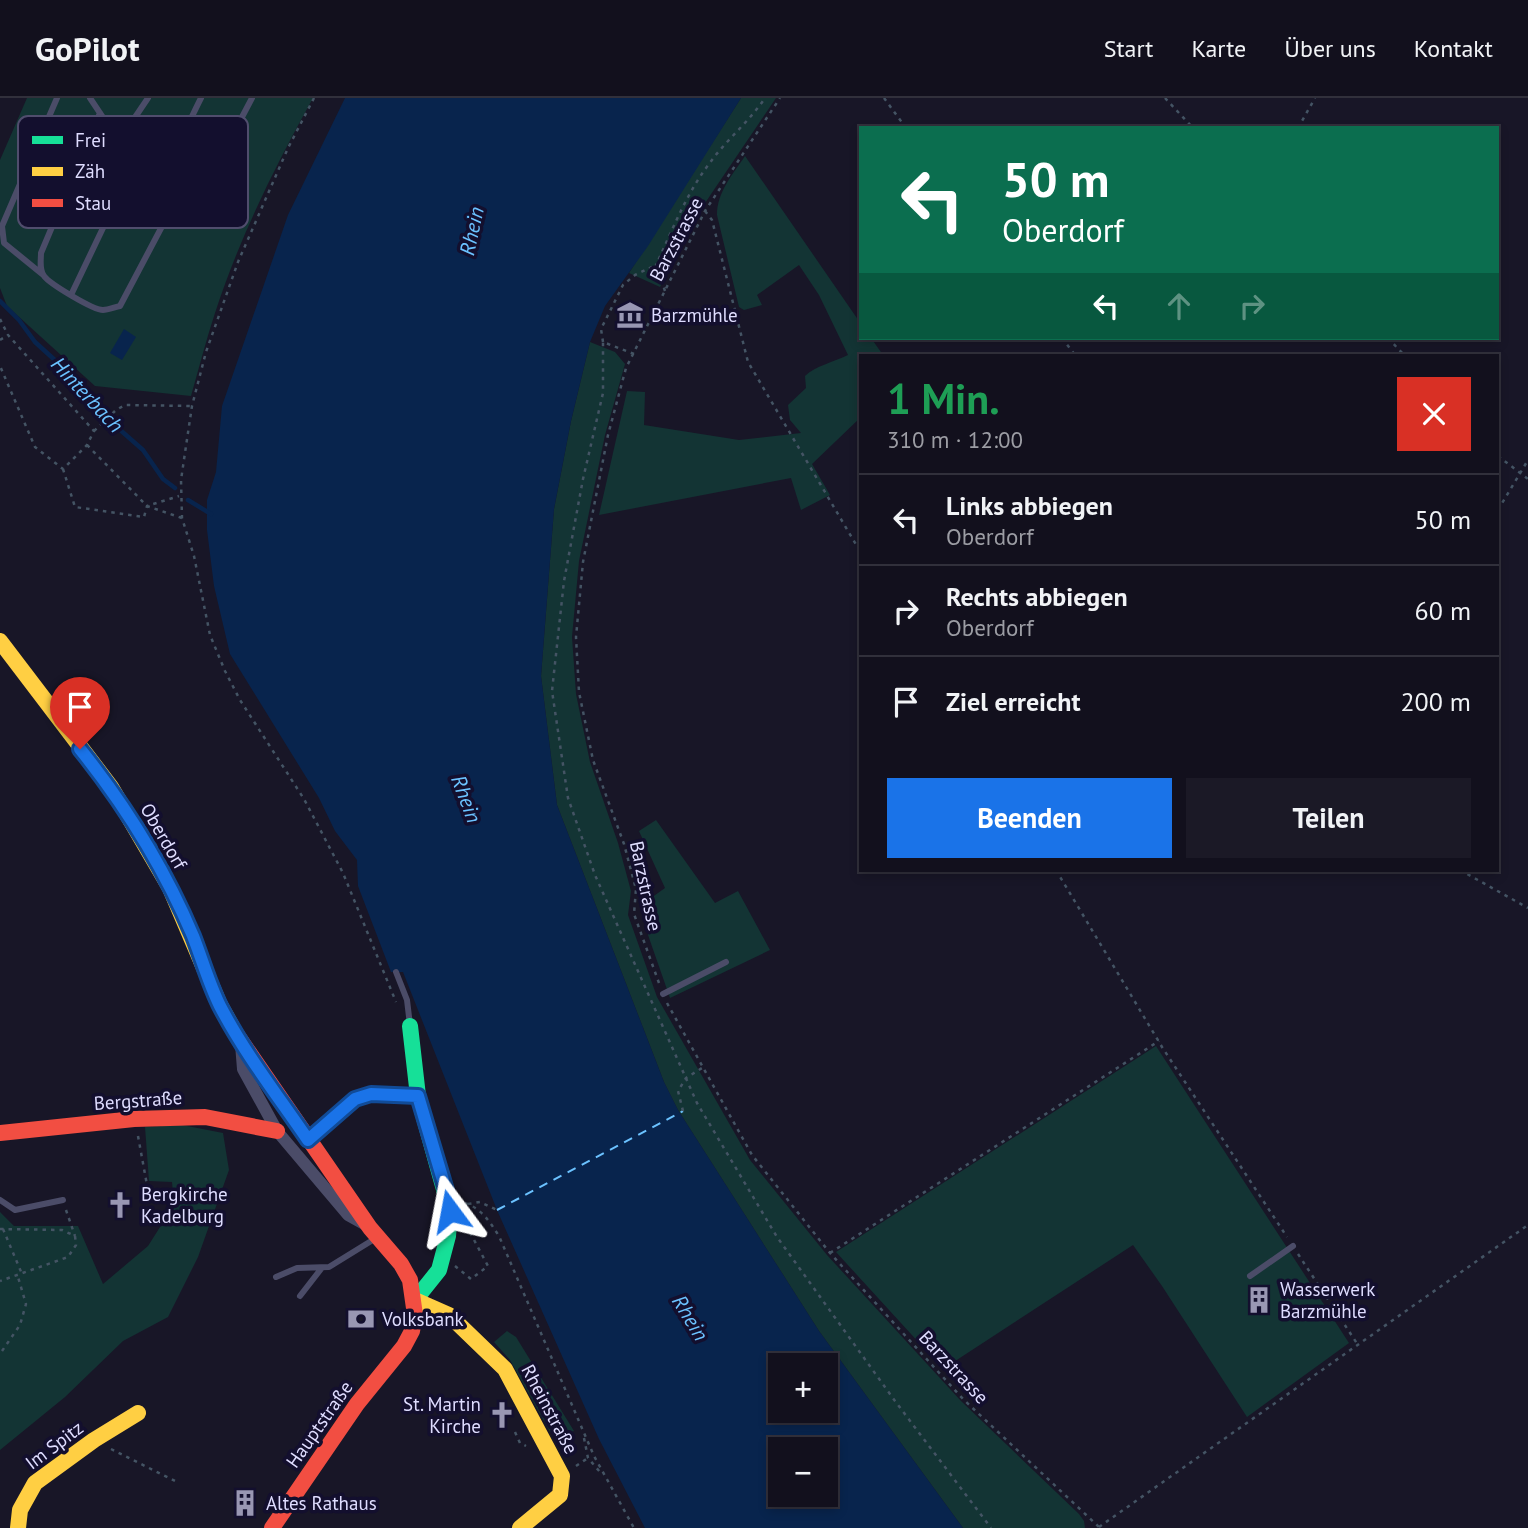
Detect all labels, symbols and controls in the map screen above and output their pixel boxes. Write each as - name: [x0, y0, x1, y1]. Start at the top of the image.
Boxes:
- text: GoPilot: [35, 27, 140, 70]
- text: Start: [1104, 33, 1153, 64]
- text: Karte: [1191, 33, 1246, 64]
- text: Über uns: [1284, 33, 1376, 64]
- text: Kontakt: [1414, 33, 1493, 64]
- legend: [18, 116, 248, 228]
- text: Frei: [75, 128, 106, 152]
- text: 50 m: [1002, 147, 1109, 211]
- icon: left: [887, 154, 978, 245]
- text: Zäh: [75, 159, 105, 183]
- text: Stau: [75, 191, 111, 215]
- street label: Barzstrasse: [644, 193, 708, 285]
- water label: Rhein: [453, 204, 490, 258]
- text: Oberdorf: [1002, 209, 1124, 251]
- icon: left: [1087, 287, 1125, 325]
- icon: ahead: [1160, 287, 1198, 325]
- icon: right: [1233, 287, 1271, 325]
- museum icon: Barzmühle: [615, 300, 645, 330]
- place label: Barzmühle: [651, 303, 738, 327]
- water label: Hinterbach: [45, 351, 129, 438]
- text: 1 Min.: [887, 371, 1000, 426]
- button: close: [1397, 377, 1471, 451]
- text: 310 m · 12:00: [887, 425, 1023, 454]
- text: Links abbiegen: [946, 489, 1113, 522]
- icon: left: [887, 501, 925, 539]
- text: 50 m: [1415, 503, 1471, 536]
- text: Oberdorf: [946, 522, 1034, 551]
- text: Rechts abbiegen: [946, 580, 1128, 613]
- icon: right: [887, 592, 925, 630]
- text: 60 m: [1415, 594, 1471, 627]
- text: Oberdorf: [946, 613, 1034, 642]
- pin: [50, 677, 110, 749]
- icon: arrive: [887, 683, 925, 721]
- text: Ziel erreicht: [946, 685, 1081, 718]
- text: 200 m: [1400, 685, 1471, 718]
- icon: arrive: [61, 688, 99, 726]
- water label: Rhein: [445, 771, 488, 827]
- button: Beenden: [887, 778, 1172, 858]
- button: Teilen: [1186, 778, 1471, 858]
- street label: Oberdorf: [136, 799, 193, 874]
- street label: Barzstrasse: [625, 839, 667, 933]
- street label: Bergstraße: [93, 1085, 183, 1115]
- position arrow: [413, 1174, 487, 1248]
- place label: Bergkirche Kadelburg: [141, 1182, 228, 1228]
- church icon: Bergkirche Kadelburg: [105, 1190, 135, 1220]
- place label: Wasserwerk Barzmühle: [1280, 1277, 1375, 1323]
- building icon: Wasserwerk Barzmühle: [1244, 1285, 1274, 1315]
- water label: Rhein: [666, 1290, 715, 1346]
- bank icon: Volksbank: [346, 1304, 376, 1334]
- place label: Volksbank: [381, 1307, 464, 1331]
- street label: Barzstrasse: [914, 1325, 994, 1409]
- map controls: [768, 1353, 838, 1507]
- button: +: [768, 1353, 838, 1423]
- street label: Rheinstraße: [516, 1360, 584, 1458]
- street label: Hauptstraße: [280, 1376, 358, 1472]
- place label: St. Martin Kirche: [403, 1392, 481, 1438]
- church icon: St. Martin Kirche: [487, 1400, 517, 1430]
- street label: Im Spitz: [20, 1415, 88, 1475]
- button: −: [768, 1437, 838, 1507]
- building icon: Altes Rathaus: [230, 1488, 260, 1518]
- place label: Altes Rathaus: [266, 1491, 377, 1515]

